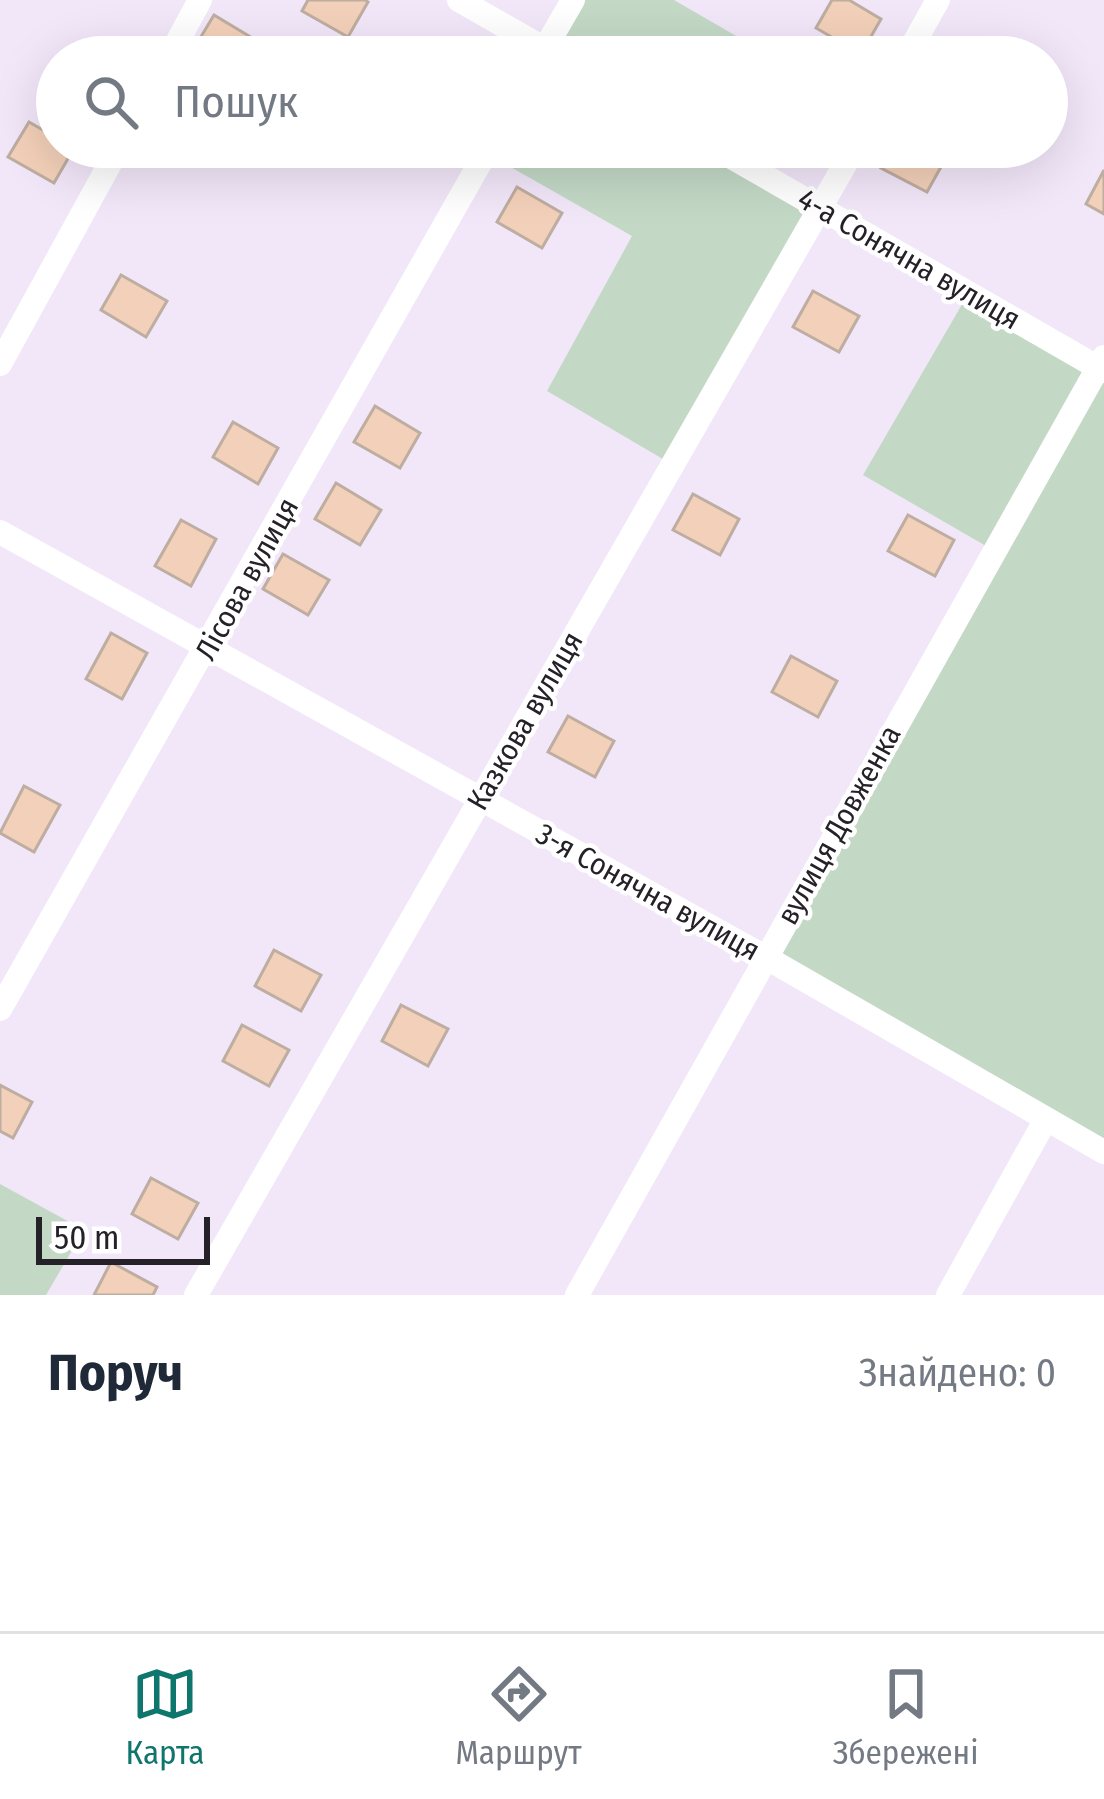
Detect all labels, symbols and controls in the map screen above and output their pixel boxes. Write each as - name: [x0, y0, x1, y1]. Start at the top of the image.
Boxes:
- search box: [36, 36, 1068, 168]
- icon: search: [78, 69, 144, 135]
- text: Пошук: [174, 75, 298, 129]
- street label: 4-а Сонячна вулиця: [791, 181, 1027, 337]
- street label: Лісова вулиця: [188, 492, 306, 666]
- street label: Казкова вулиця: [459, 625, 591, 817]
- street label: вулиця Довженка: [769, 719, 909, 931]
- street label: 3-я Сонячна вулиця: [530, 816, 766, 968]
- scale bar: [36, 1211, 210, 1264]
- text: 50 m: [54, 1218, 119, 1258]
- text: Поруч: [48, 1342, 183, 1404]
- text: Знайдено: 0: [859, 1350, 1056, 1396]
- tab: Карта: [126, 1661, 204, 1773]
- tab: Маршрут: [455, 1661, 582, 1773]
- tab: Збережені: [833, 1661, 978, 1773]

